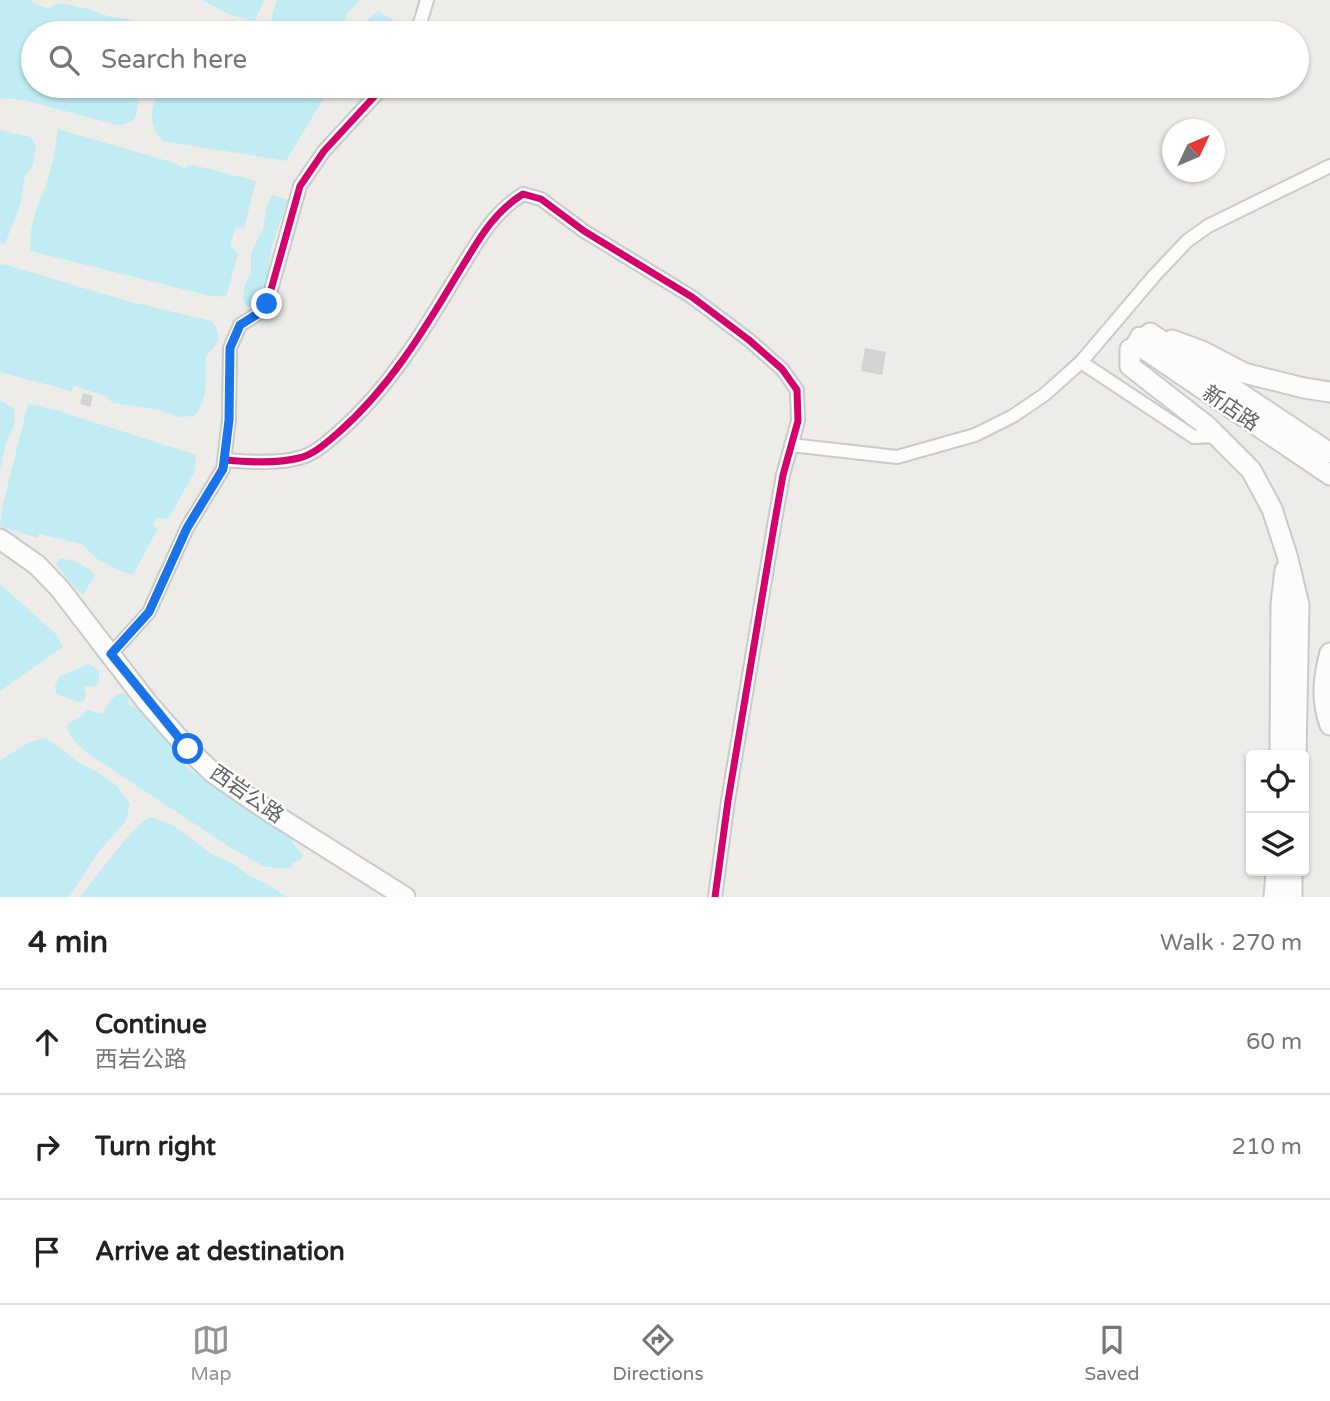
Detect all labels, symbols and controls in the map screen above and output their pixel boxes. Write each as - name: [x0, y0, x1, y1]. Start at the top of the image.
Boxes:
- search box: [21, 21, 1309, 98]
- icon: search: [45, 41, 83, 79]
- text: Search here: [101, 44, 247, 75]
- north arrow: [1162, 119, 1225, 182]
- route end: [251, 288, 282, 319]
- street label: 新店路: [1198, 380, 1264, 436]
- route start: [172, 733, 203, 764]
- map controls: [1246, 750, 1309, 876]
- button: locate: [1246, 750, 1309, 813]
- street label: 西岩公路: [205, 760, 288, 829]
- button: layers: [1246, 813, 1309, 876]
- text: 4 min: [28, 924, 108, 961]
- text: Walk · 270 m: [1160, 929, 1302, 957]
- text: Continue: [95, 1009, 207, 1040]
- icon: ahead: [28, 1023, 66, 1061]
- text: 60 m: [1246, 1028, 1302, 1056]
- text: 西岩公路: [95, 1046, 187, 1074]
- icon: right: [28, 1128, 66, 1166]
- text: Turn right: [95, 1131, 216, 1162]
- text: 210 m: [1232, 1133, 1302, 1161]
- icon: arrive: [28, 1233, 66, 1271]
- text: Arrive at destination: [95, 1236, 345, 1267]
- tab: Map: [191, 1321, 232, 1385]
- tab: Directions: [613, 1321, 704, 1385]
- tab: Saved: [1085, 1321, 1139, 1385]

